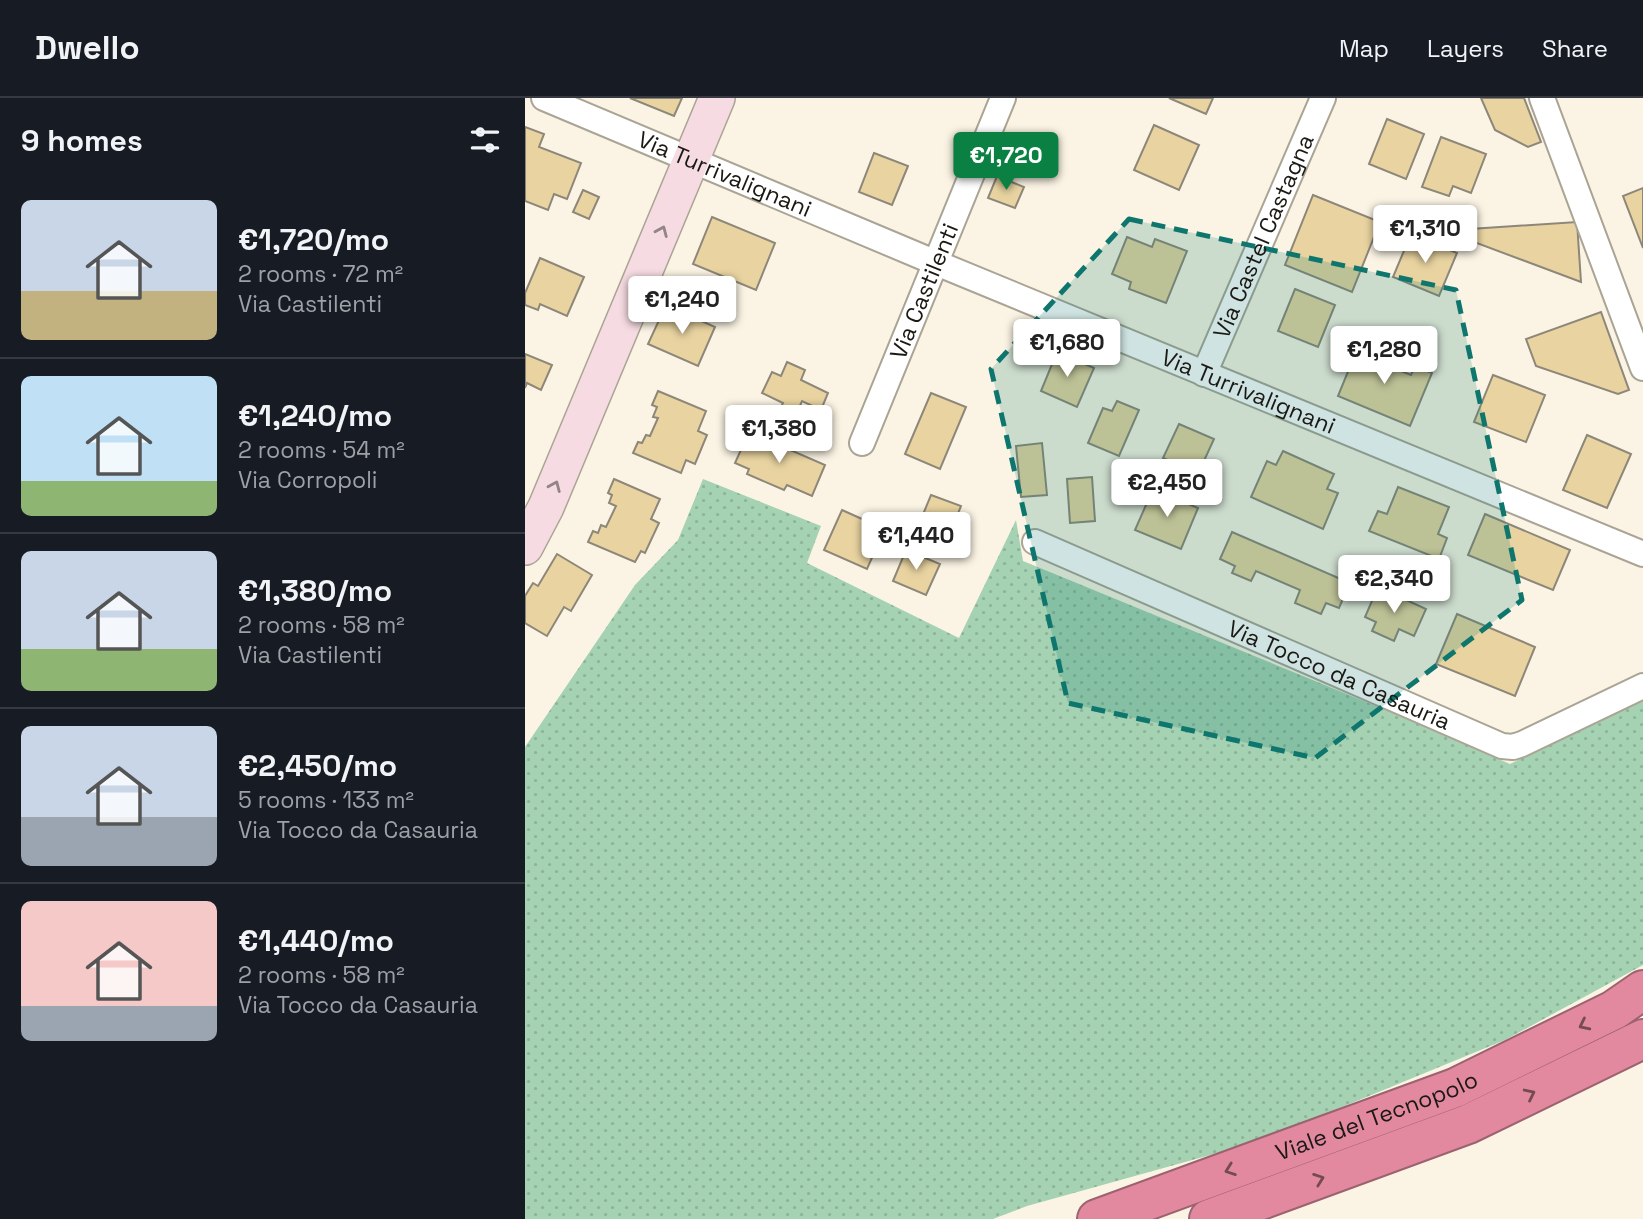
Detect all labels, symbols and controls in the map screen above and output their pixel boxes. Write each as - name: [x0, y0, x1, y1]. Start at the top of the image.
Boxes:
- text: Dwello: [35, 27, 140, 69]
- text: Map: [1339, 33, 1389, 64]
- text: Layers: [1427, 33, 1504, 64]
- text: Share: [1542, 33, 1608, 64]
- text: 9 homes: [21, 121, 143, 160]
- icon: filters: [466, 121, 504, 159]
- street label: Via Turrivalignani: [633, 124, 816, 224]
- street label: Via Castel Castagna: [1206, 130, 1321, 343]
- pin: €1,720: [949, 132, 1063, 192]
- text: €1,720: [969, 140, 1043, 170]
- pin: €1,310: [1368, 206, 1482, 265]
- text: €1,310: [1389, 213, 1461, 243]
- street label: Via Castilenti: [883, 219, 965, 364]
- text: €1,720/mo: [238, 220, 389, 259]
- one-way arrow: [654, 226, 668, 238]
- icon: home: [77, 228, 161, 312]
- text: 2 rooms · 72 m²: [238, 259, 403, 289]
- pin: €1,240: [625, 276, 739, 336]
- text: €1,240: [644, 284, 720, 314]
- text: Via Castilenti: [238, 289, 382, 319]
- pin: €1,680: [1010, 320, 1124, 379]
- text: €1,680: [1029, 327, 1105, 357]
- pin: €1,280: [1327, 327, 1441, 386]
- text: €1,280: [1346, 334, 1422, 364]
- street label: Via Turrivalignani: [1157, 342, 1340, 441]
- text: €1,240/mo: [238, 396, 392, 435]
- icon: home: [77, 404, 161, 488]
- pin: €1,380: [722, 406, 836, 465]
- text: €1,380: [741, 413, 817, 443]
- text: 2 rooms · 54 m²: [238, 435, 405, 465]
- pin: €2,450: [1110, 460, 1224, 519]
- text: Via Corropoli: [238, 465, 377, 495]
- text: €2,450: [1127, 467, 1207, 497]
- one-way arrow: [547, 481, 561, 493]
- pin: €1,440: [859, 512, 973, 572]
- text: €1,440: [878, 520, 954, 550]
- pin: €2,340: [1337, 556, 1451, 615]
- text: €2,340: [1354, 563, 1434, 593]
- text: €1,380/mo: [238, 571, 392, 610]
- icon: home: [77, 579, 161, 663]
- text: 2 rooms · 58 m²: [238, 610, 405, 640]
- street label: Via Tocco da Casauria: [1223, 613, 1455, 737]
- text: Via Castilenti: [238, 640, 382, 670]
- text: €2,450/mo: [238, 746, 397, 785]
- icon: home: [77, 754, 161, 838]
- text: 5 rooms · 133 m²: [238, 785, 414, 815]
- text: Via Tocco da Casauria: [238, 815, 478, 845]
- text: €1,440/mo: [238, 921, 394, 960]
- icon: home: [77, 929, 161, 1013]
- text: 2 rooms · 58 m²: [238, 960, 405, 990]
- text: Via Tocco da Casauria: [238, 990, 478, 1020]
- one-way arrow: [1579, 1016, 1591, 1030]
- street label: Viale del Tecnopolo: [1271, 1064, 1483, 1167]
- one-way arrow: [1523, 1089, 1535, 1103]
- one-way arrow: [1225, 1162, 1237, 1176]
- one-way arrow: [1312, 1173, 1324, 1187]

